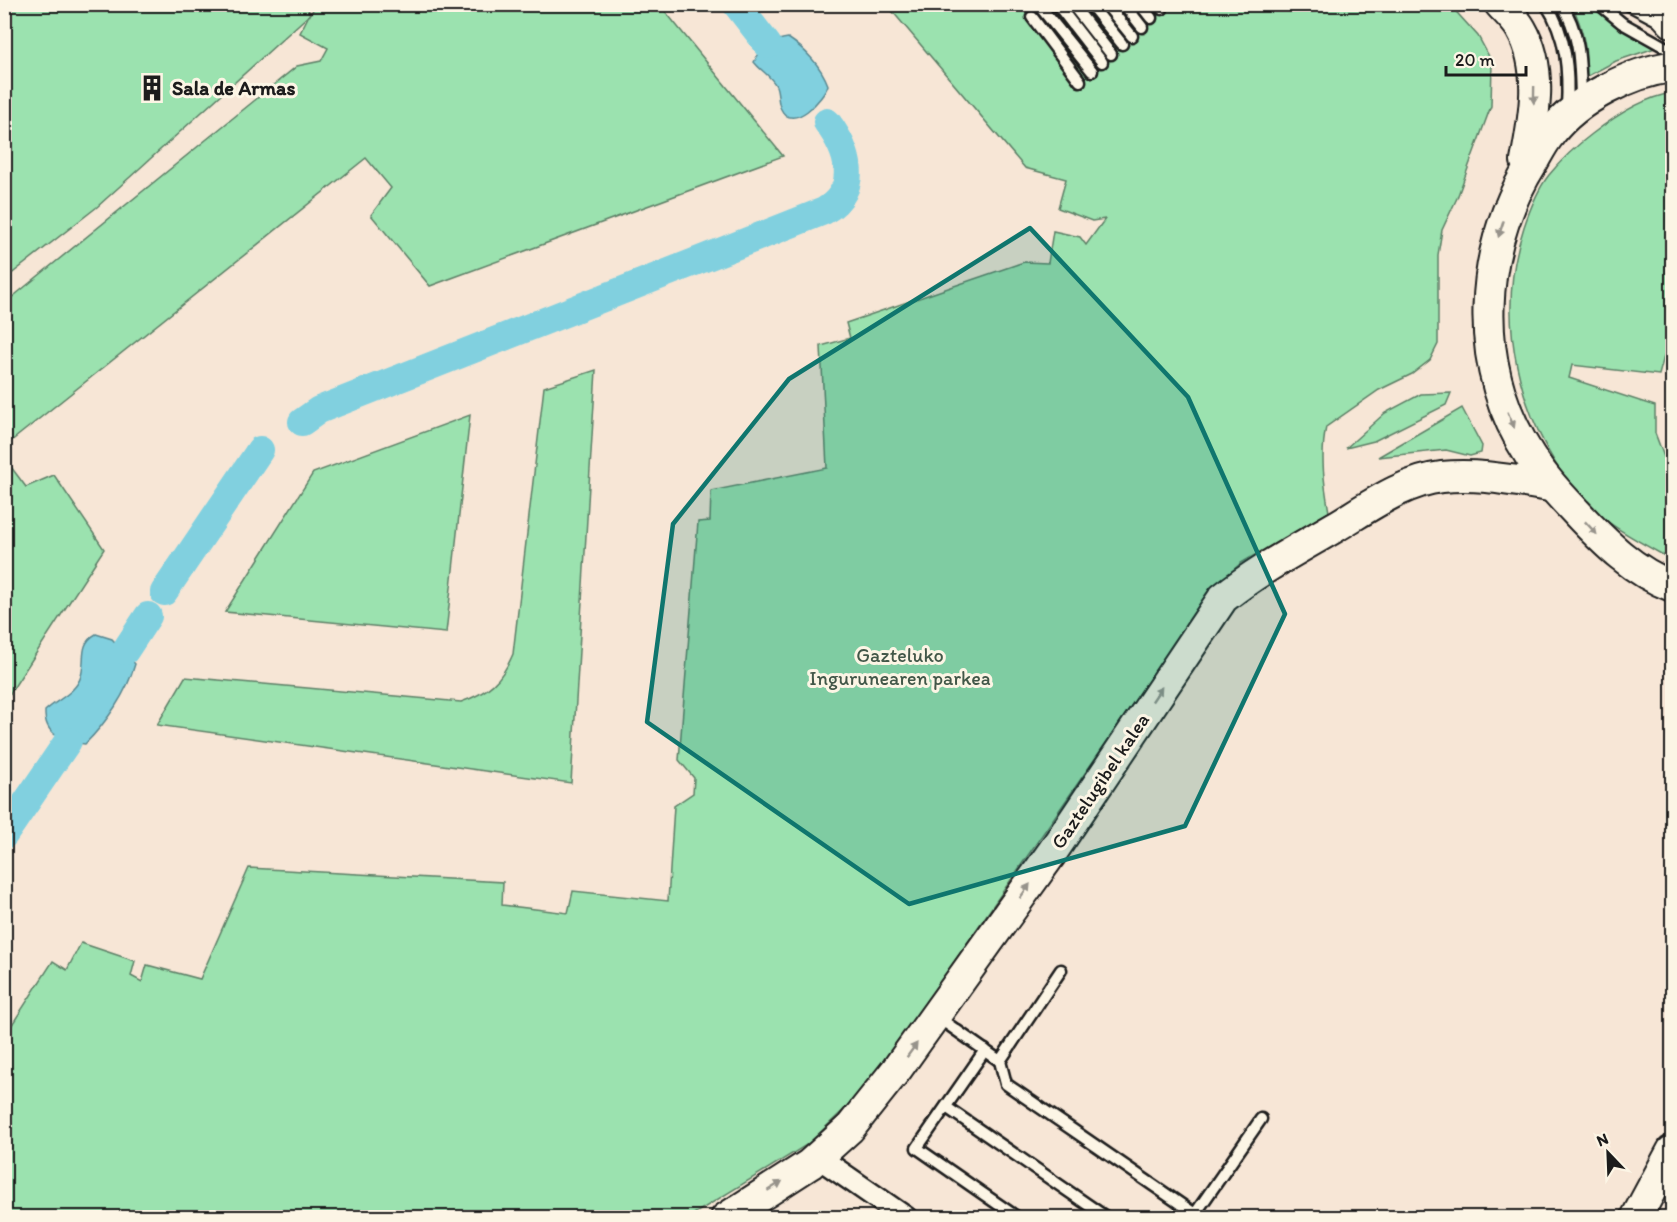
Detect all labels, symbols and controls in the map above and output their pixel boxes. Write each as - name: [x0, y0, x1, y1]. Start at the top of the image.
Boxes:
- scale bar: [1446, 39, 1526, 77]
- text: 20 m: [1455, 49, 1495, 71]
- building icon: Sala de Armas: [137, 73, 167, 103]
- place label: Sala de Armas: [172, 76, 295, 100]
- one-way arrow: [1529, 85, 1539, 104]
- one-way arrow: [1495, 220, 1505, 238]
- one-way arrow: [1506, 411, 1516, 429]
- one-way arrow: [1584, 521, 1598, 536]
- park label: Gazteluko Ingurunearen parkea: [809, 643, 991, 690]
- one-way arrow: [1151, 687, 1163, 703]
- street label: Gaztelugibel kalea: [1046, 708, 1154, 853]
- one-way arrow: [1019, 883, 1030, 899]
- one-way arrow: [905, 1042, 917, 1057]
- north arrow: [1578, 1123, 1638, 1183]
- text: N: [1594, 1129, 1611, 1151]
- one-way arrow: [767, 1181, 783, 1192]

